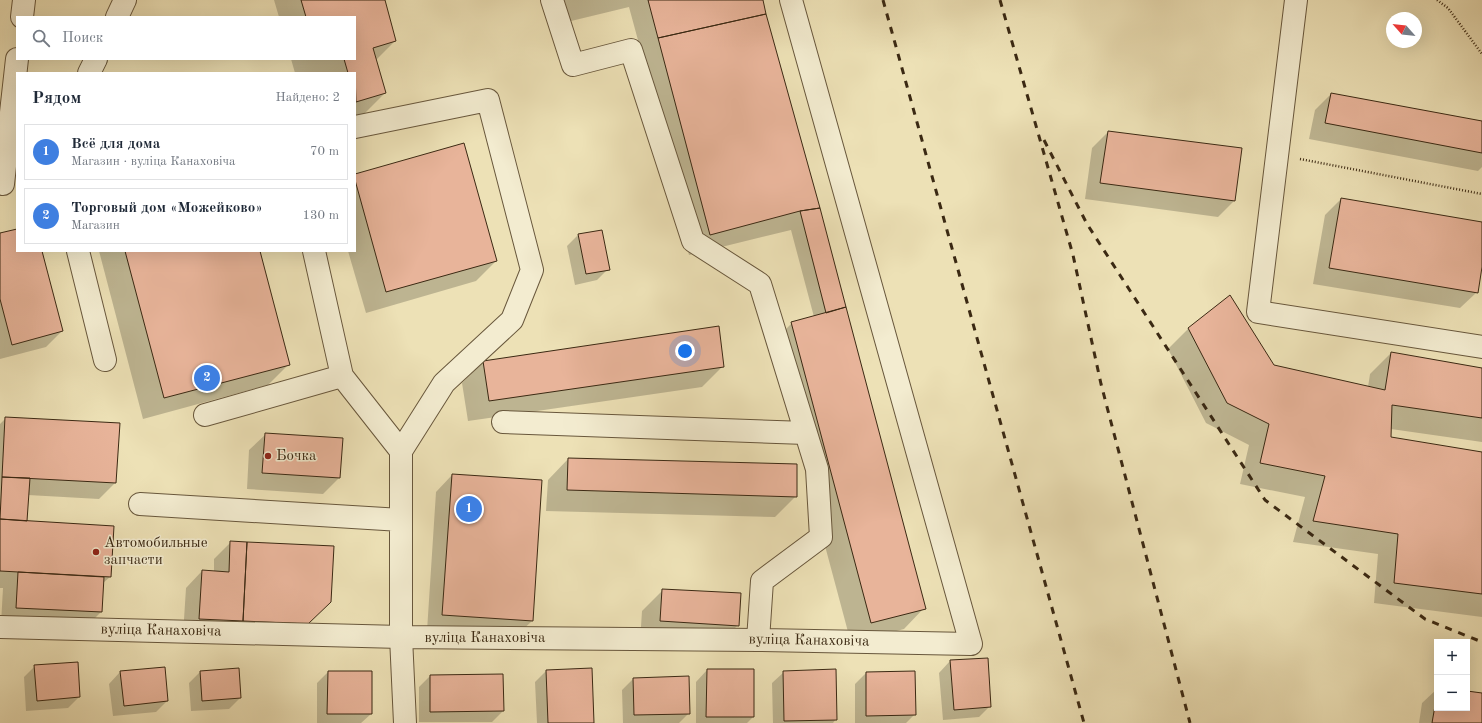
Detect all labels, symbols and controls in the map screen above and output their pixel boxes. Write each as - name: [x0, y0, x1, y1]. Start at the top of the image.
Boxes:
- north arrow: [1386, 12, 1422, 48]
- search box: [16, 16, 356, 60]
- icon: search: [30, 27, 52, 49]
- text: Поиск: [62, 31, 103, 46]
- text: Рядом: [32, 90, 81, 107]
- text: Найдено: 2: [276, 91, 340, 104]
- text: Всё для дома: [71, 137, 160, 152]
- text: 1: [42, 145, 50, 158]
- text: 70 m: [310, 145, 339, 158]
- text: Магазин · вуліца Канаховіча: [71, 155, 235, 168]
- text: Торговый дом «Можейково»: [71, 201, 263, 216]
- text: 2: [42, 209, 50, 222]
- text: 130 m: [302, 209, 339, 222]
- text: Магазин: [71, 219, 120, 232]
- your location: [675, 341, 695, 361]
- pin: 2: [194, 363, 220, 393]
- place label: Бочка: [276, 449, 317, 464]
- marker: Бочка: [263, 451, 273, 461]
- pin: 1: [456, 494, 482, 524]
- place label: Автомобильные запчасти: [104, 536, 208, 568]
- marker: Автомобильные запчасти: [91, 547, 101, 557]
- street label: вуліца Канаховіча: [100, 622, 222, 640]
- street label: вуліца Канаховіча: [425, 631, 546, 646]
- street label: вуліца Канаховіча: [748, 632, 870, 650]
- map controls: [1434, 639, 1470, 711]
- button: +: [1434, 639, 1470, 675]
- button: −: [1434, 675, 1470, 711]

